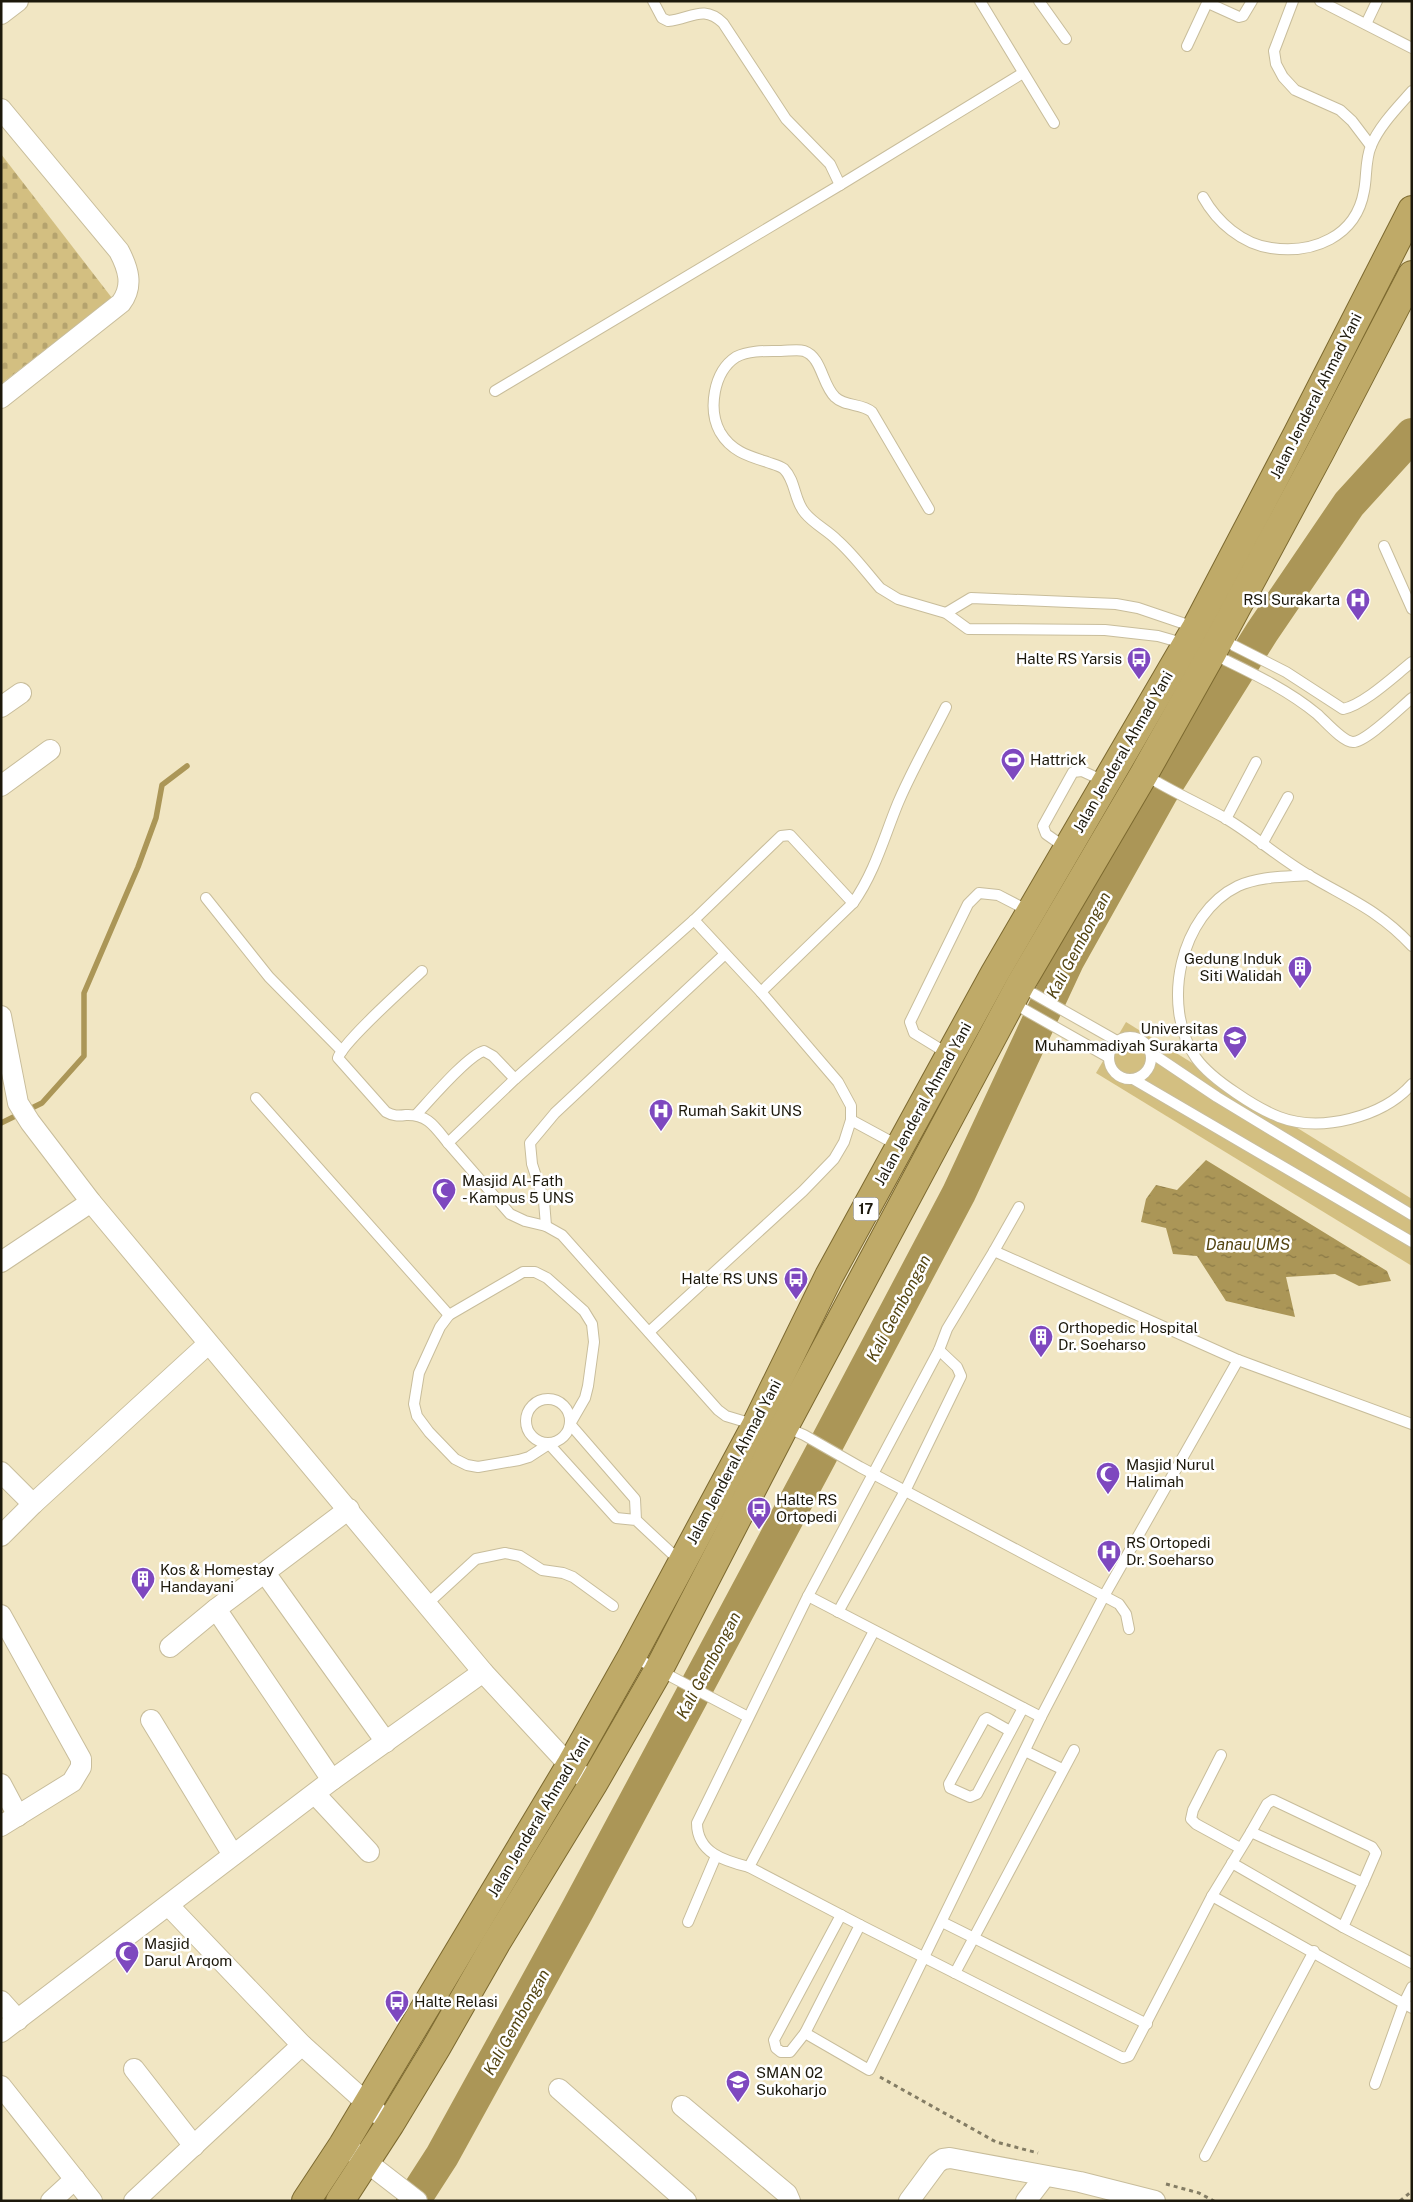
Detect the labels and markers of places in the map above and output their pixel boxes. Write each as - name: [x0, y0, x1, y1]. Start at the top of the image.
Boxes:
- hospital icon: RSI Surakarta: [1345, 587, 1371, 621]
- place label: RSI Surakarta: [1243, 591, 1340, 608]
- bus stop icon: Halte RS Yarsis: [1126, 646, 1152, 680]
- place label: Halte RS Yarsis: [1016, 650, 1122, 667]
- sports icon: Hattrick: [1000, 747, 1026, 781]
- place label: Hattrick: [1030, 751, 1086, 768]
- place label: Gedung Induk Siti Walidah: [1184, 950, 1282, 984]
- building icon: Gedung Induk Siti Walidah: [1287, 955, 1313, 989]
- place label: Universitas Muhammadiyah Surakarta: [1035, 1020, 1218, 1054]
- school or university icon: Universitas Muhammadiyah Surakarta: [1222, 1025, 1248, 1059]
- hospital icon: Rumah Sakit UNS: [648, 1098, 674, 1132]
- place label: Rumah Sakit UNS: [678, 1102, 802, 1119]
- place label: Masjid Al-Fath - Kampus 5 UNS: [462, 1172, 574, 1206]
- mosque icon: Masjid Al-Fath - Kampus 5 UNS: [431, 1177, 457, 1211]
- bus stop icon: Halte RS UNS: [783, 1266, 809, 1300]
- place label: Halte RS UNS: [681, 1270, 778, 1287]
- place label: Orthopedic Hospital Dr. Soeharso: [1058, 1319, 1198, 1353]
- building icon: Orthopedic Hospital Dr. Soeharso: [1028, 1324, 1054, 1358]
- place label: Masjid Nurul Halimah: [1126, 1456, 1215, 1490]
- mosque icon: Masjid Nurul Halimah: [1095, 1461, 1121, 1495]
- place label: Halte RS Ortopedi: [776, 1491, 837, 1525]
- bus stop icon: Halte RS Ortopedi: [746, 1496, 772, 1530]
- place label: RS Ortopedi Dr. Soeharso: [1126, 1534, 1214, 1568]
- hospital icon: RS Ortopedi Dr. Soeharso: [1096, 1539, 1122, 1573]
- place label: Kos & Homestay Handayani: [160, 1561, 274, 1595]
- building icon: Kos & Homestay Handayani: [130, 1566, 156, 1600]
- place label: Masjid Darul Arqom: [144, 1935, 232, 1969]
- mosque icon: Masjid Darul Arqom: [114, 1940, 140, 1974]
- bus stop icon: Halte Relasi: [384, 1989, 410, 2023]
- place label: Halte Relasi: [414, 1993, 498, 2010]
- place label: SMAN 02 Sukoharjo: [756, 2064, 827, 2098]
- school or university icon: SMAN 02 Sukoharjo: [725, 2069, 751, 2103]

